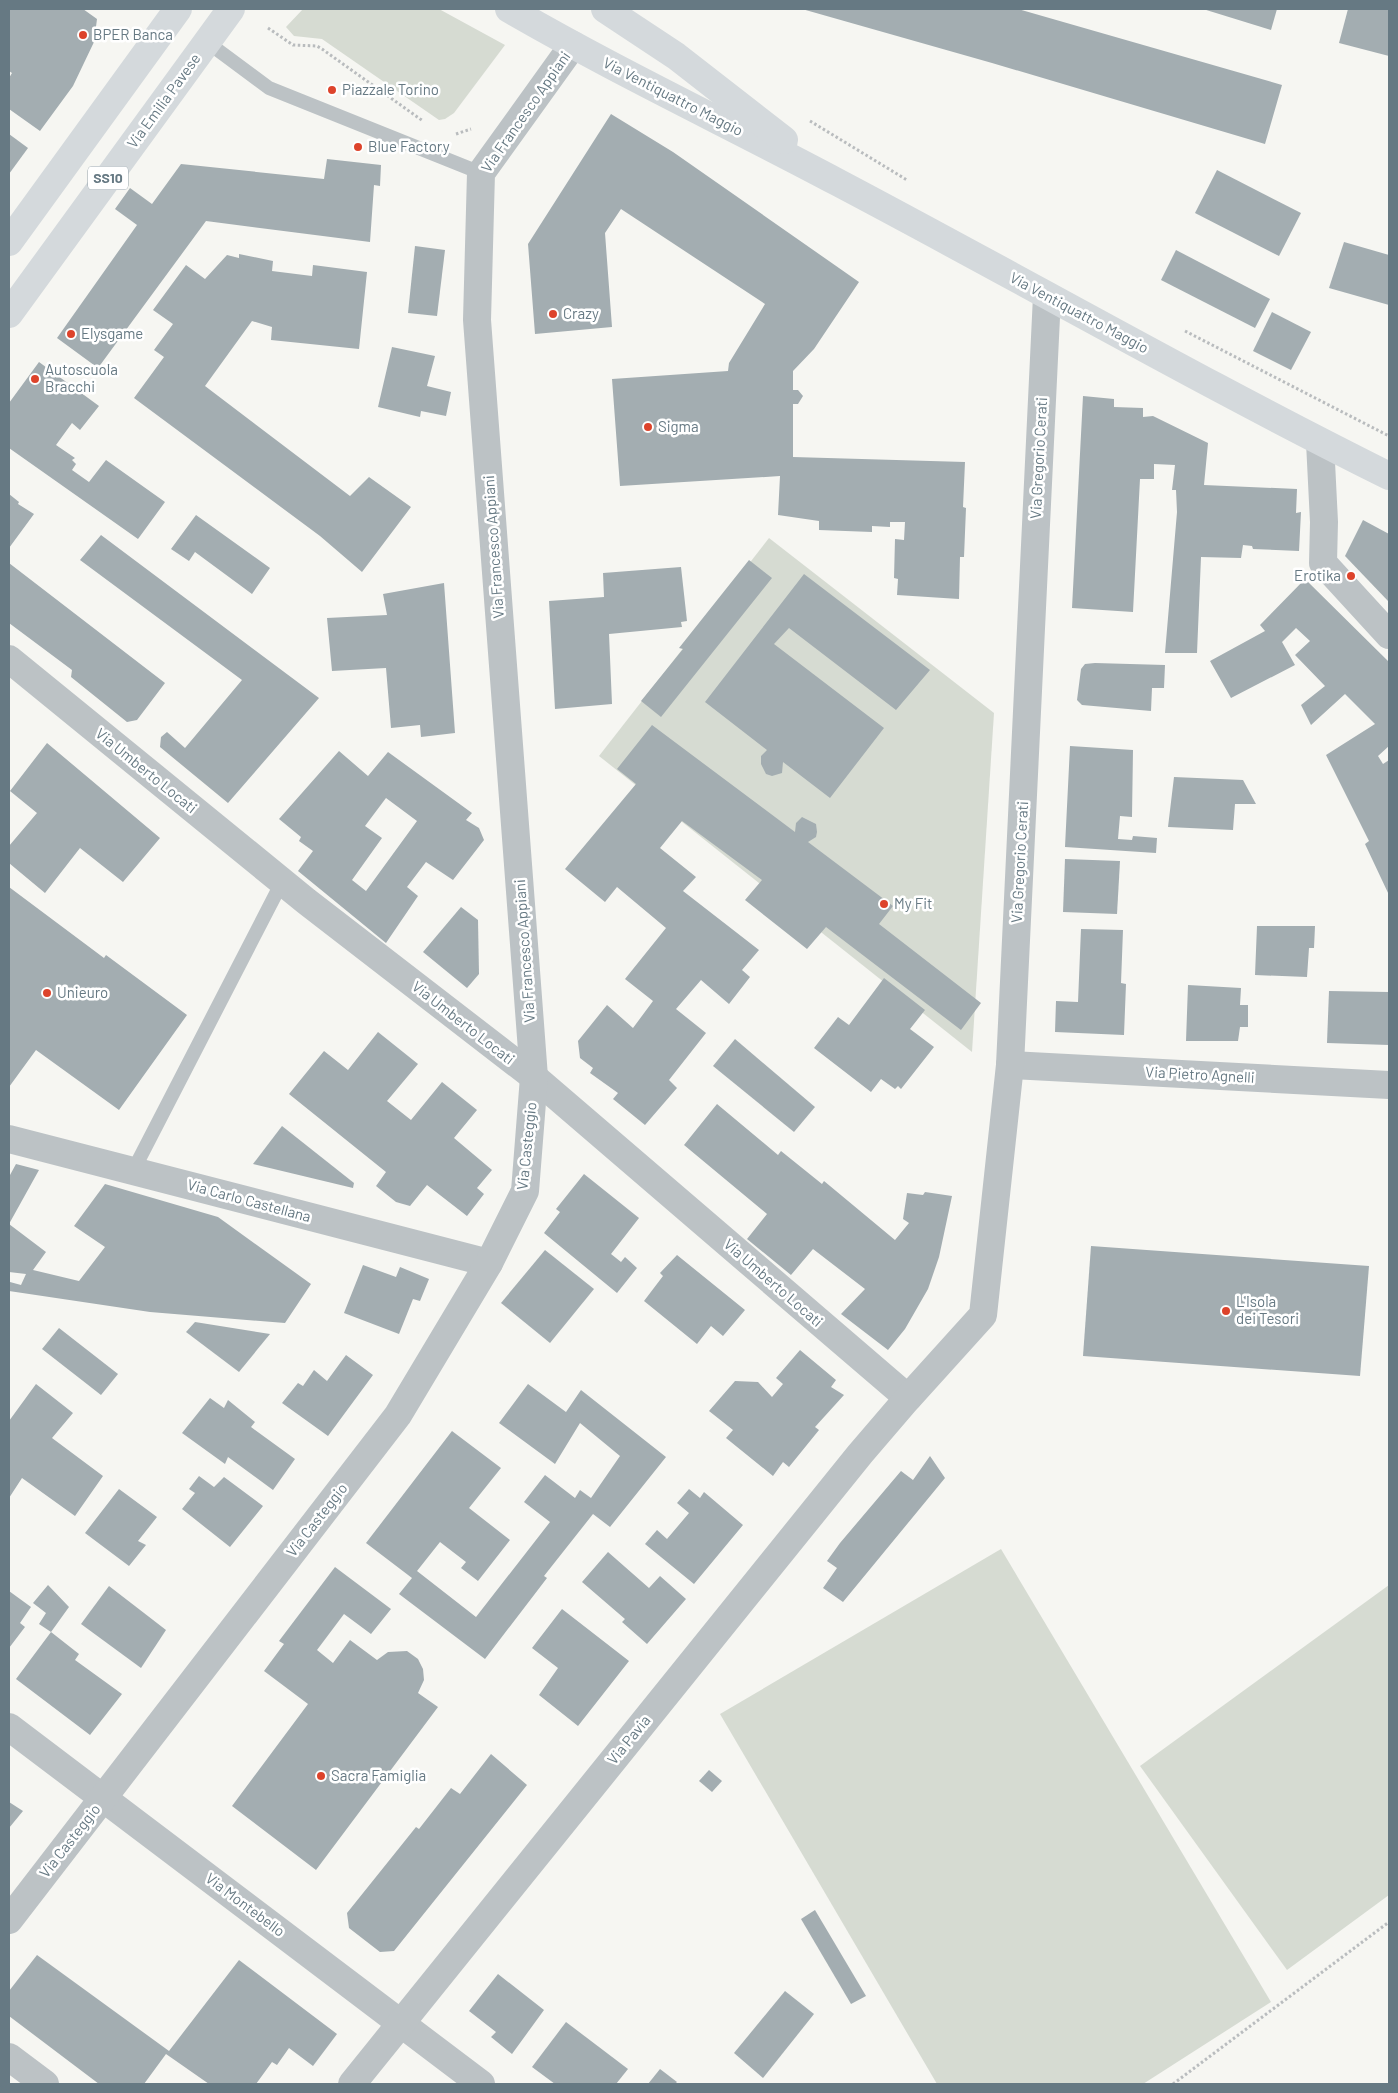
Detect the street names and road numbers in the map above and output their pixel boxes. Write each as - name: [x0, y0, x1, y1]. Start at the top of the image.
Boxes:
- street label: Via Francesco Appiani: [477, 47, 574, 175]
- street label: Via Emilia Pavese: [123, 49, 204, 151]
- street label: Via Ventiquattro Maggio: [600, 53, 746, 139]
- road number: SS10: [88, 167, 128, 190]
- street label: Via Ventiquattro Maggio: [1007, 268, 1152, 356]
- street label: Via Gregorio Cerati: [1026, 397, 1050, 519]
- street label: Via Francesco Appiani: [479, 475, 507, 619]
- street label: Via Umberto Locati: [92, 724, 201, 817]
- street label: Via Gregorio Cerati: [1007, 801, 1031, 923]
- street label: Via Francesco Appiani: [510, 879, 538, 1023]
- street label: Via Umberto Locati: [409, 977, 518, 1068]
- street label: Via Pietro Agnelli: [1145, 1062, 1255, 1086]
- street label: Via Casteggio: [512, 1101, 540, 1191]
- street label: Via Carlo Castellana: [185, 1175, 313, 1225]
- street label: Via Umberto Locati: [721, 1234, 827, 1330]
- street label: Via Casteggio: [282, 1479, 351, 1560]
- street label: Via Pavia: [603, 1711, 654, 1768]
- street label: Via Casteggio: [35, 1800, 104, 1881]
- street label: Via Montebello: [202, 1869, 289, 1940]

